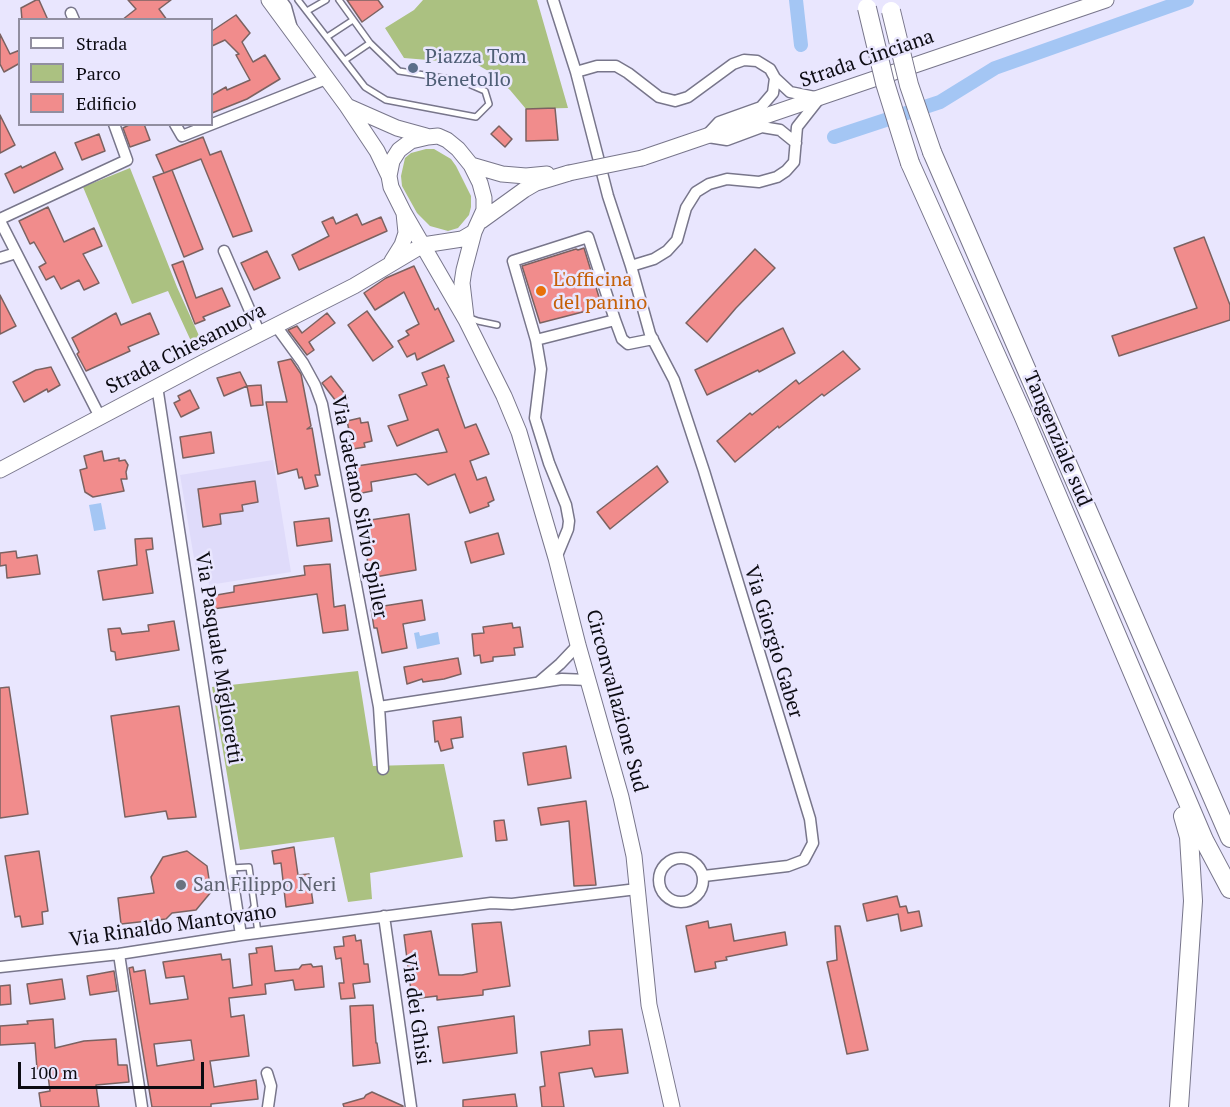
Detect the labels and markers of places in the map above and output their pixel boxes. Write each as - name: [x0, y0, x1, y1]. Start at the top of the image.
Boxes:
- place label: Piazza Tom Benetollo: [425, 45, 526, 92]
- marker: Piazza Tom Benetollo: [406, 61, 420, 75]
- place label: L'officina del panino: [553, 268, 647, 315]
- marker: L'officina del panino: [534, 284, 548, 298]
- place label: San Filippo Neri: [193, 873, 336, 897]
- marker: San Filippo Neri: [174, 878, 188, 892]

